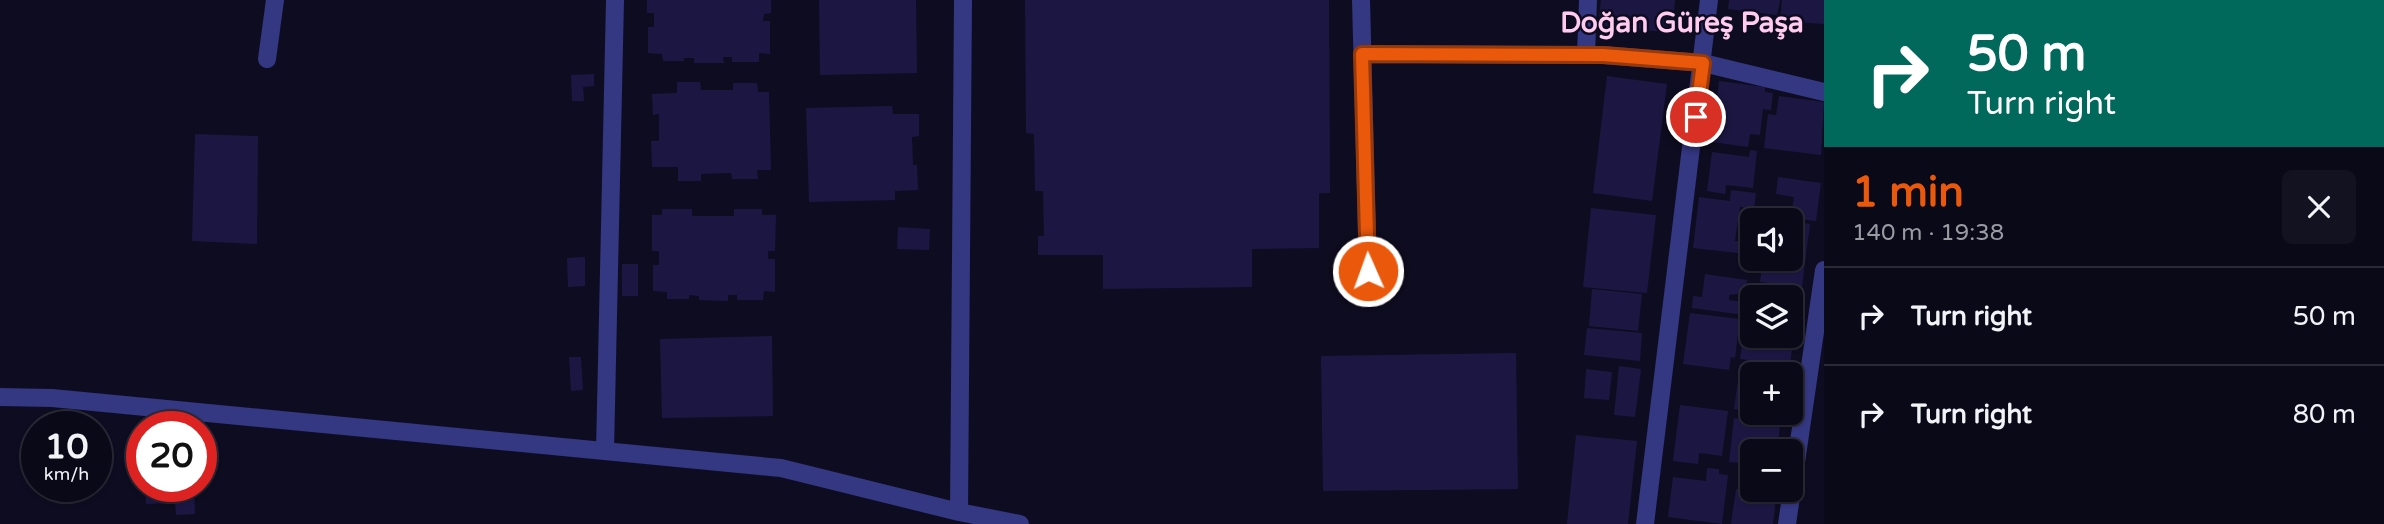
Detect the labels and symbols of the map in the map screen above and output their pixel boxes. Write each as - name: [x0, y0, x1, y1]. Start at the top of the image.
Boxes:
- district label: Doğan Güreş Paşa: [1560, 6, 1804, 40]
- pin: [1666, 87, 1726, 147]
- position arrow: [1331, 234, 1405, 308]
- speed limit sign: 20: [126, 411, 217, 502]

